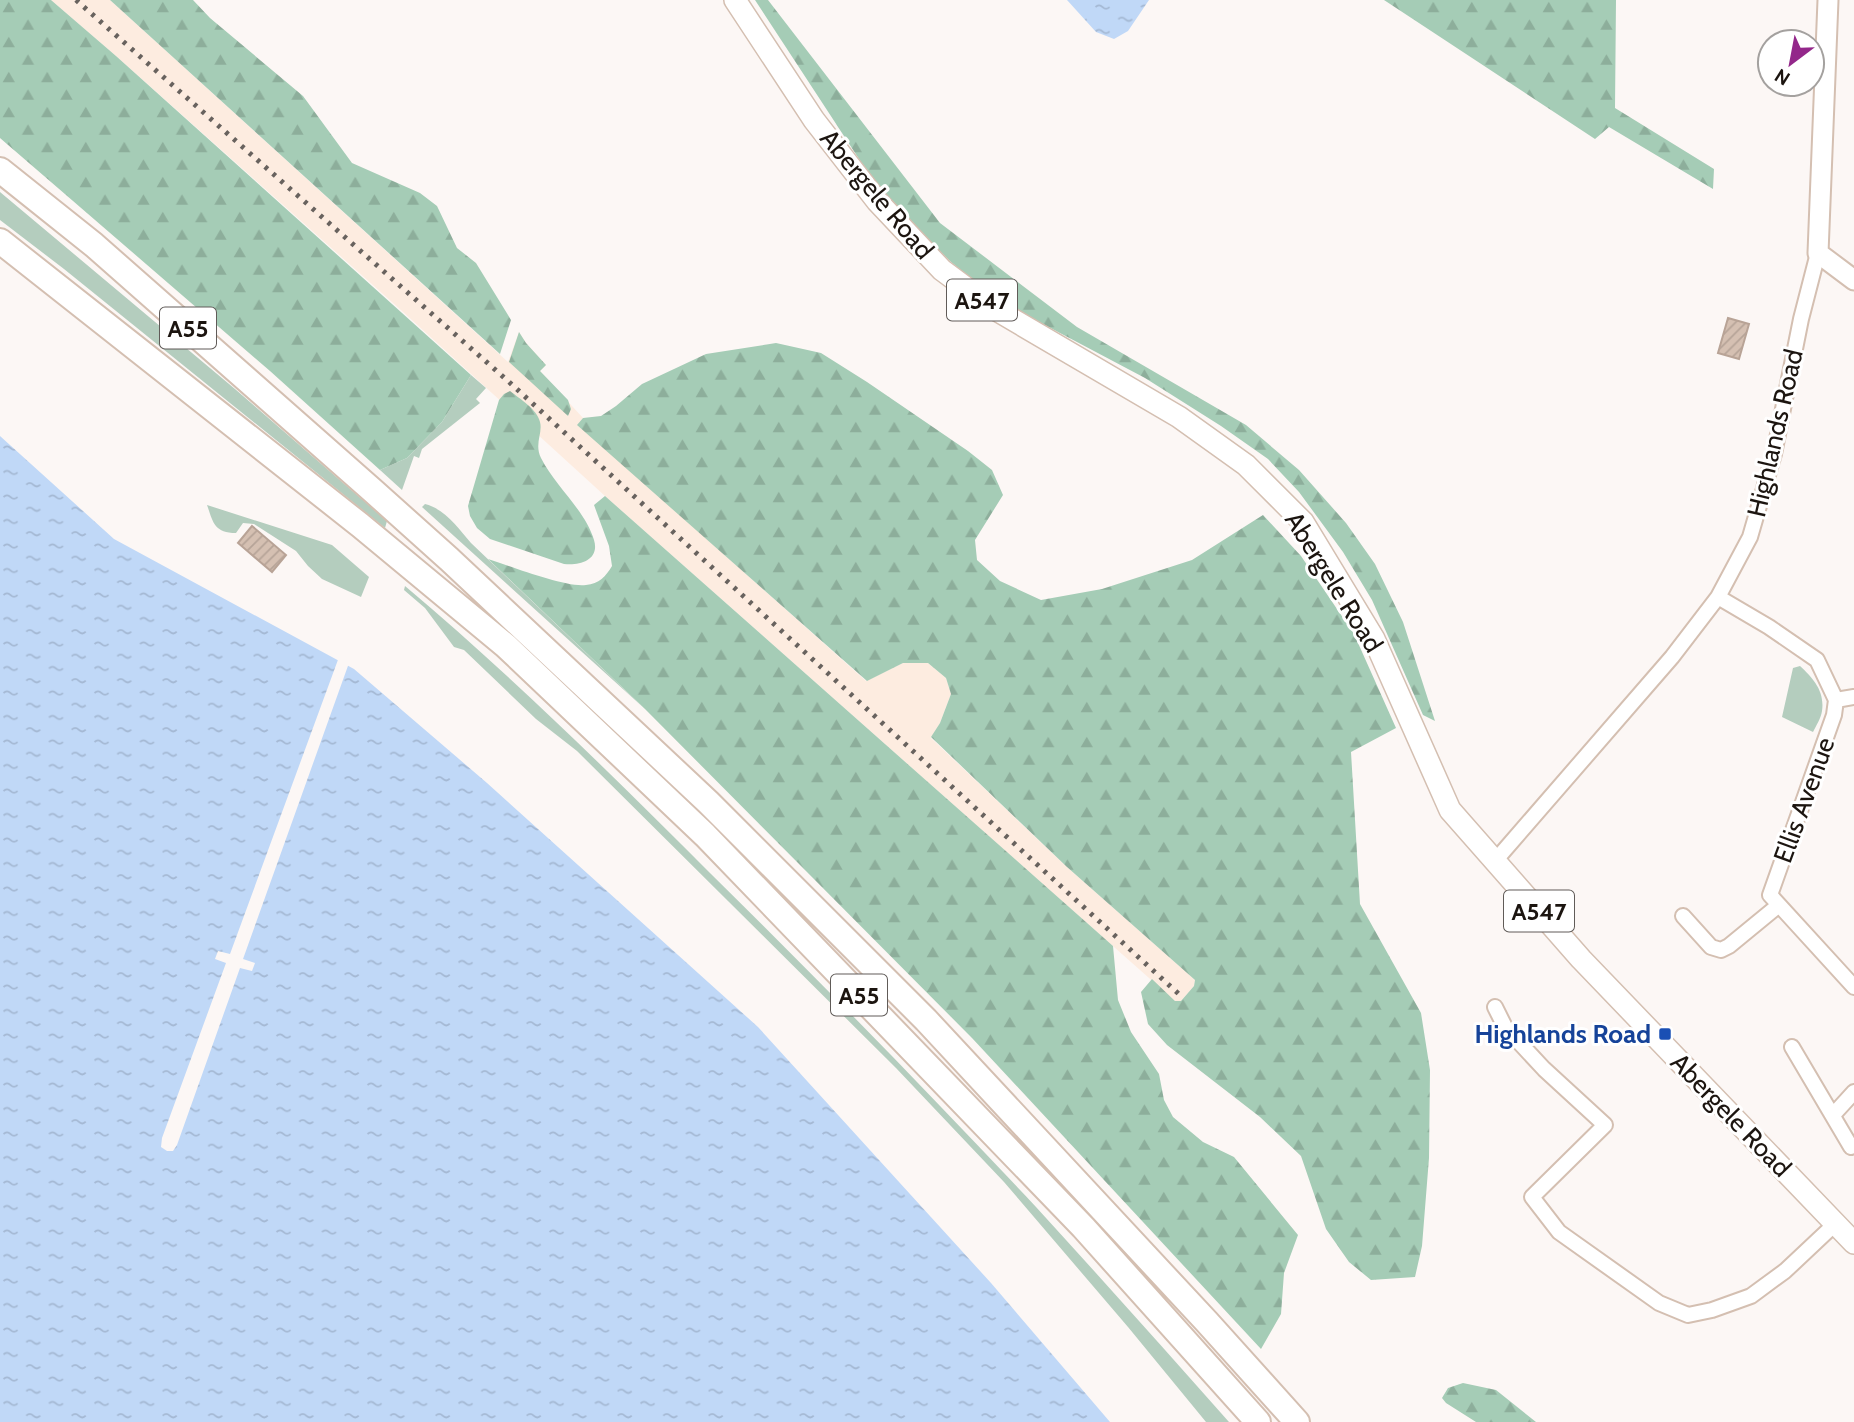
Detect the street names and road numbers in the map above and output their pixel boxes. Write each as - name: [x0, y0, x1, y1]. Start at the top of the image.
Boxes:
- street label: Abergele Road: [813, 123, 941, 265]
- road number: A547: [947, 279, 1017, 320]
- road number: A55: [160, 307, 216, 348]
- street label: Highlands Road: [1740, 346, 1810, 520]
- street label: Abergele Road: [1278, 506, 1390, 658]
- street label: Ellis Avenue: [1767, 733, 1841, 867]
- road number: A547: [1504, 890, 1574, 931]
- road number: A55: [831, 974, 887, 1015]
- street label: Abergele Road: [1664, 1046, 1798, 1184]

